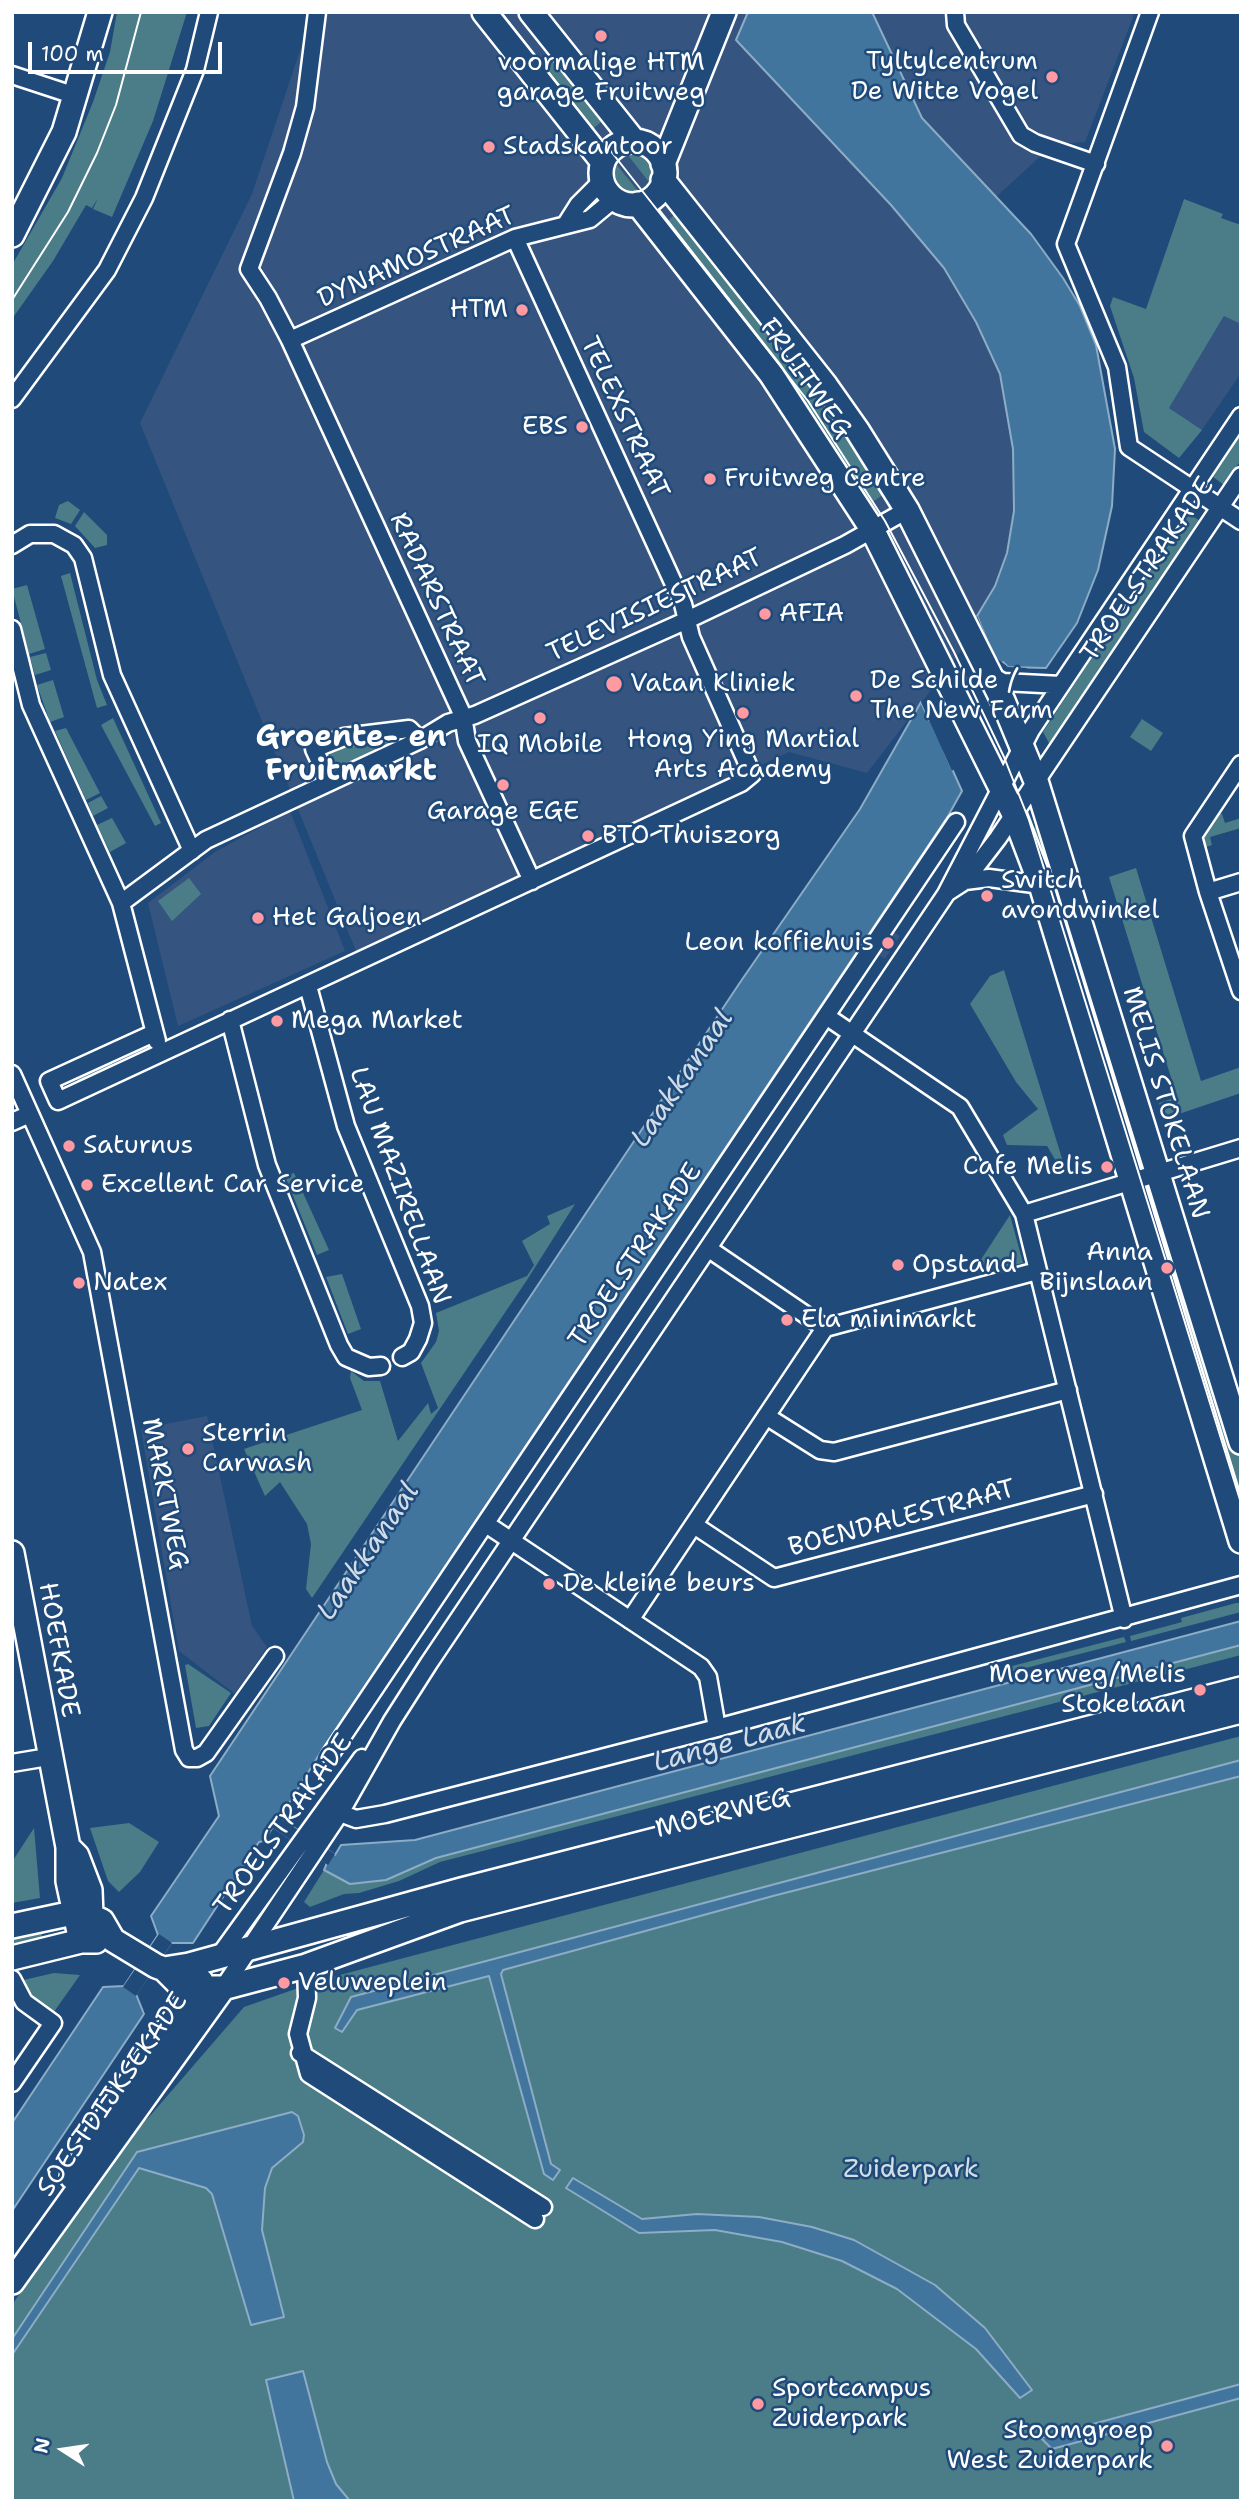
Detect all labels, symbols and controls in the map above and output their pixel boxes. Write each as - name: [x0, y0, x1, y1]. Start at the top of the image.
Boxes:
- scale bar: [32, 28, 226, 72]
- marker: voormalige HTM garage Fruitweg: [593, 28, 609, 44]
- text: 100 m: [41, 40, 104, 68]
- place label: Tyltylcentrum De Witte Vogel: [851, 46, 1038, 108]
- place label: voormalige HTM garage Fruitweg: [497, 47, 705, 108]
- marker: Tyltylcentrum De Witte Vogel: [1044, 69, 1060, 85]
- place label: Stadskantoor: [503, 131, 673, 163]
- marker: Stadskantoor: [481, 139, 497, 155]
- street label: DYNAMOSTRAAT: [313, 200, 521, 316]
- place label: HTM: [450, 294, 508, 326]
- marker: HTM: [514, 302, 530, 318]
- street label: FRUITWEG: [752, 313, 858, 445]
- street label: TELEXSTRAAT: [573, 332, 675, 504]
- place label: EBS: [522, 411, 568, 443]
- marker: EBS: [574, 419, 590, 435]
- place label: Fruitweg Centre: [724, 463, 926, 495]
- marker: Fruitweg Centre: [702, 471, 718, 487]
- street label: TROELSTRAKADE: [1075, 472, 1221, 668]
- street label: RADARSTRAAT: [382, 508, 490, 692]
- street label: TELEVISIESTRAAT: [542, 542, 768, 670]
- place label: AFIA: [779, 598, 844, 630]
- marker: AFIA: [757, 606, 773, 622]
- place label: De Schilde / The New Farm: [870, 665, 1053, 726]
- place label: Vatan Kliniek: [630, 668, 796, 700]
- marker: Vatan Kliniek: [604, 674, 624, 694]
- marker: De Schilde / The New Farm: [848, 688, 864, 704]
- marker: Hong Ying Martial Arts Academy: [735, 705, 751, 721]
- marker: IQ Mobile: [532, 710, 548, 726]
- district label: Groente- en Fruitmarkt: [256, 720, 446, 790]
- place label: Hong Ying Martial Arts Academy: [627, 724, 859, 786]
- place label: IQ Mobile: [477, 729, 603, 761]
- marker: Garage EGE: [495, 777, 511, 793]
- place label: Garage EGE: [427, 796, 579, 828]
- place label: BTO Thuiszorg: [602, 820, 780, 852]
- marker: BTO Thuiszorg: [580, 828, 596, 844]
- place label: Switch avondwinkel: [1001, 865, 1159, 926]
- marker: Switch avondwinkel: [979, 888, 995, 904]
- place label: Het Galjoen: [272, 902, 422, 934]
- marker: Het Galjoen: [250, 910, 266, 926]
- place label: Leon koffiehuis: [684, 927, 874, 959]
- marker: Leon koffiehuis: [880, 935, 896, 951]
- street label: MELIS STOKELAAN: [1115, 983, 1215, 1223]
- water label: Laakkanaal: [625, 1004, 741, 1154]
- place label: Mega Market: [291, 1005, 463, 1037]
- marker: Mega Market: [269, 1013, 285, 1029]
- street label: LAU MAZIRELLAAN: [342, 1063, 456, 1309]
- place label: Saturnus: [83, 1130, 193, 1162]
- marker: Saturnus: [61, 1138, 77, 1154]
- place label: Cafe Melis: [963, 1151, 1093, 1183]
- street label: TROELSTRAKADE: [563, 1158, 709, 1354]
- marker: Cafe Melis: [1099, 1159, 1115, 1175]
- place label: Excellent Car Service: [101, 1169, 364, 1201]
- marker: Excellent Car Service: [79, 1177, 95, 1193]
- place label: Anna Bijnslaan: [1039, 1237, 1153, 1298]
- place label: Opstand: [912, 1249, 1017, 1281]
- marker: Opstand: [890, 1257, 906, 1273]
- marker: Anna Bijnslaan: [1159, 1260, 1175, 1276]
- place label: Natex: [93, 1267, 167, 1299]
- marker: Natex: [71, 1275, 87, 1291]
- place label: Ela minimarkt: [801, 1304, 977, 1336]
- marker: Ela minimarkt: [779, 1312, 795, 1328]
- street label: MARKTWEG: [134, 1415, 194, 1573]
- place label: Sterrin Carwash: [202, 1418, 313, 1480]
- marker: Sterrin Carwash: [180, 1441, 196, 1457]
- street label: BOENDALESTRAAT: [785, 1474, 1019, 1564]
- water label: Laakkanaal: [311, 1477, 427, 1627]
- place label: De kleine beurs: [563, 1568, 755, 1600]
- marker: De kleine beurs: [541, 1576, 557, 1592]
- street label: HOEFKADE: [31, 1580, 85, 1720]
- place label: Moerweg/Melis Stokelaan: [989, 1659, 1186, 1720]
- marker: Moerweg/Melis Stokelaan: [1192, 1682, 1208, 1698]
- water label: Lange Laak: [650, 1707, 810, 1781]
- street label: TROELSTRAKADE: [208, 1729, 360, 1921]
- street label: MOERWEG: [652, 1782, 794, 1846]
- place label: Veluweplein: [298, 1967, 447, 1999]
- marker: Veluweplein: [276, 1975, 292, 1991]
- street label: SOESTDIJKSEKADE: [31, 1987, 195, 2203]
- park label: Zuiderpark: [843, 2154, 979, 2186]
- place label: Sportcampus Zuiderpark: [772, 2373, 931, 2434]
- marker: Sportcampus Zuiderpark: [750, 2396, 766, 2412]
- north arrow: [28, 2415, 98, 2485]
- place label: Stoomgroep West Zuiderpark: [947, 2415, 1153, 2476]
- text: N: [28, 2436, 56, 2455]
- marker: Stoomgroep West Zuiderpark: [1159, 2438, 1175, 2454]

